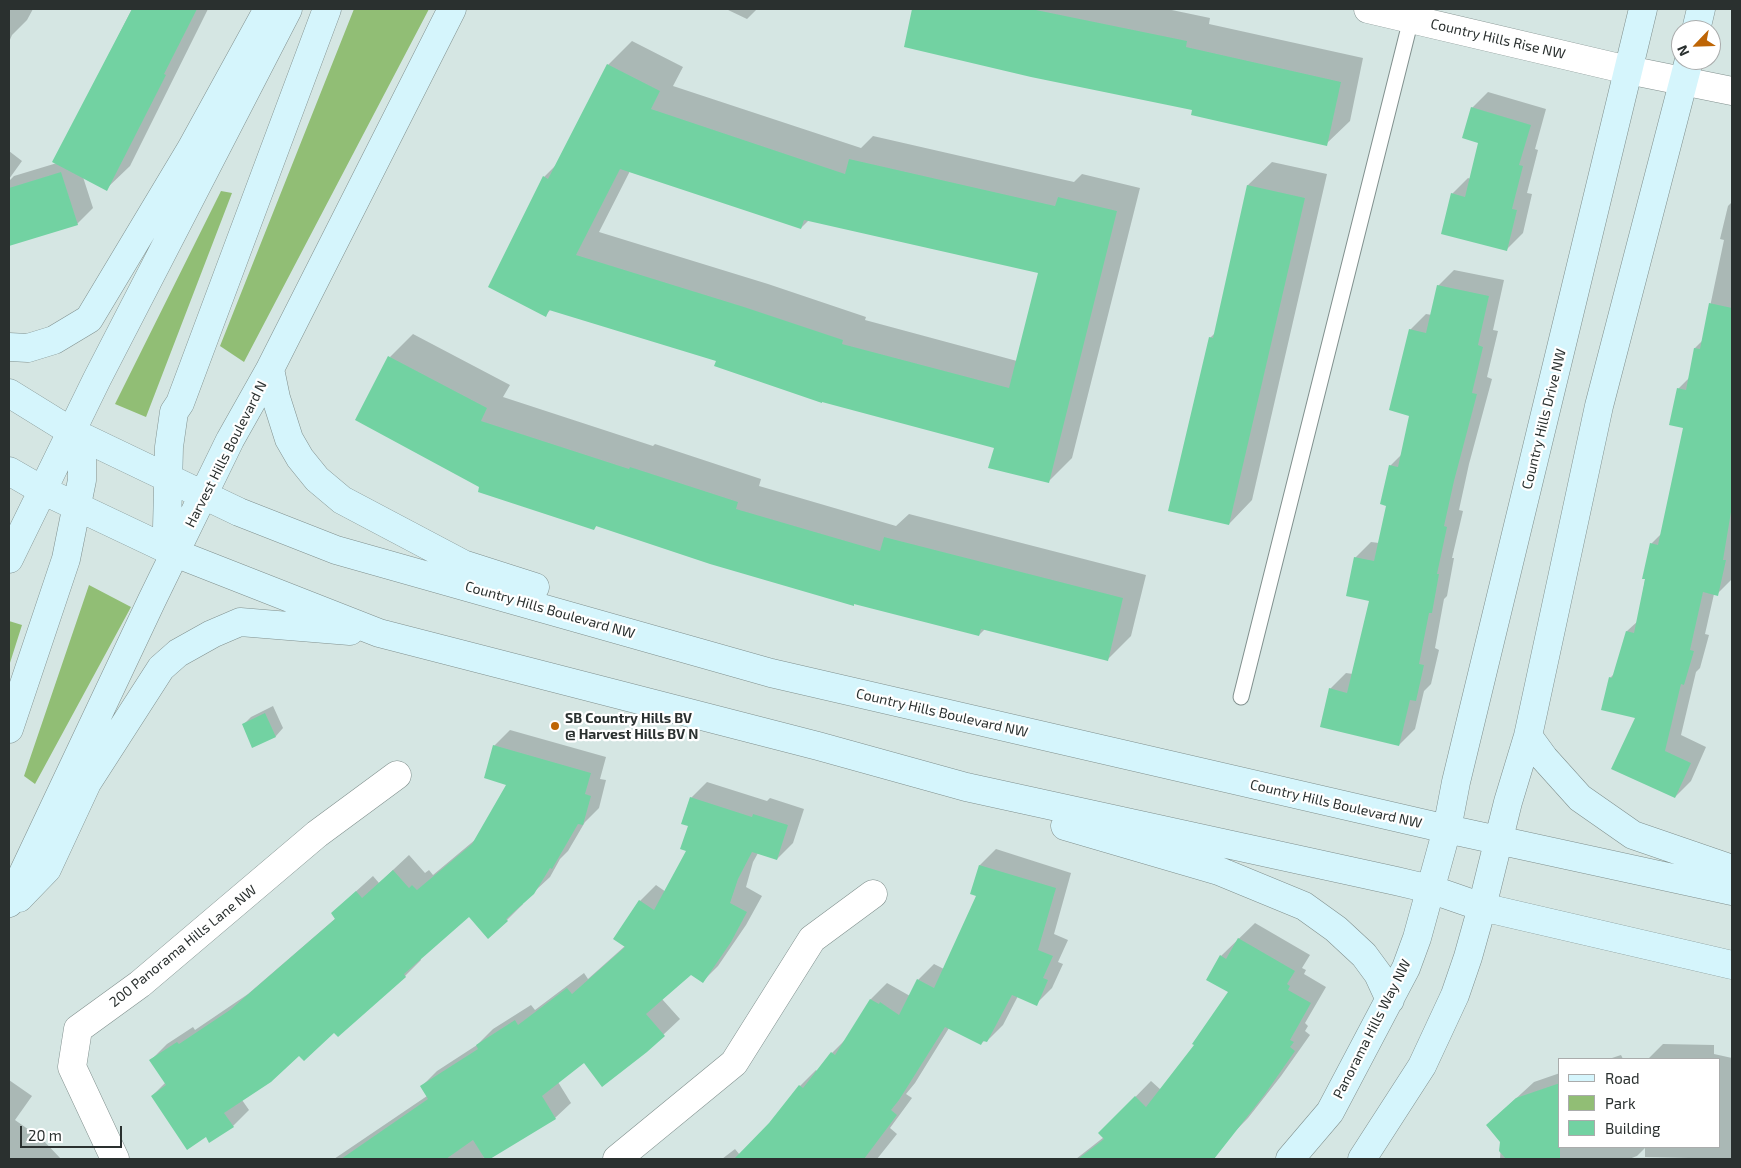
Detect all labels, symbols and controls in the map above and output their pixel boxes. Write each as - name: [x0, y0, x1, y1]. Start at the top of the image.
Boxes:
- street label: Country Hills Rise NW: [1429, 15, 1567, 63]
- north arrow: [1671, 20, 1721, 70]
- text: N: [1673, 43, 1693, 59]
- street label: Country Hills Drive NW: [1518, 347, 1570, 491]
- street label: Harvest Hills Boulevard N: [182, 378, 270, 530]
- street label: Country Hills Boulevard NW: [463, 578, 637, 642]
- street label: Country Hills Boulevard NW: [854, 685, 1030, 741]
- place label: SB Country Hills BV @ Harvest Hills BV N: [565, 710, 698, 742]
- marker: SB Country Hills BV @ Harvest Hills BV N: [549, 720, 561, 732]
- street label: Country Hills Boulevard NW: [1248, 776, 1424, 832]
- street label: 200 Panorama Hills Lane NW: [106, 881, 260, 1011]
- street label: Panorama Hills Way NW: [1330, 956, 1414, 1102]
- legend: [1558, 1058, 1721, 1148]
- text: Road: [1605, 1069, 1640, 1087]
- text: Park: [1605, 1094, 1636, 1112]
- scale bar: [22, 1116, 125, 1148]
- text: Building: [1605, 1119, 1660, 1137]
- text: 20 m: [28, 1126, 62, 1144]

